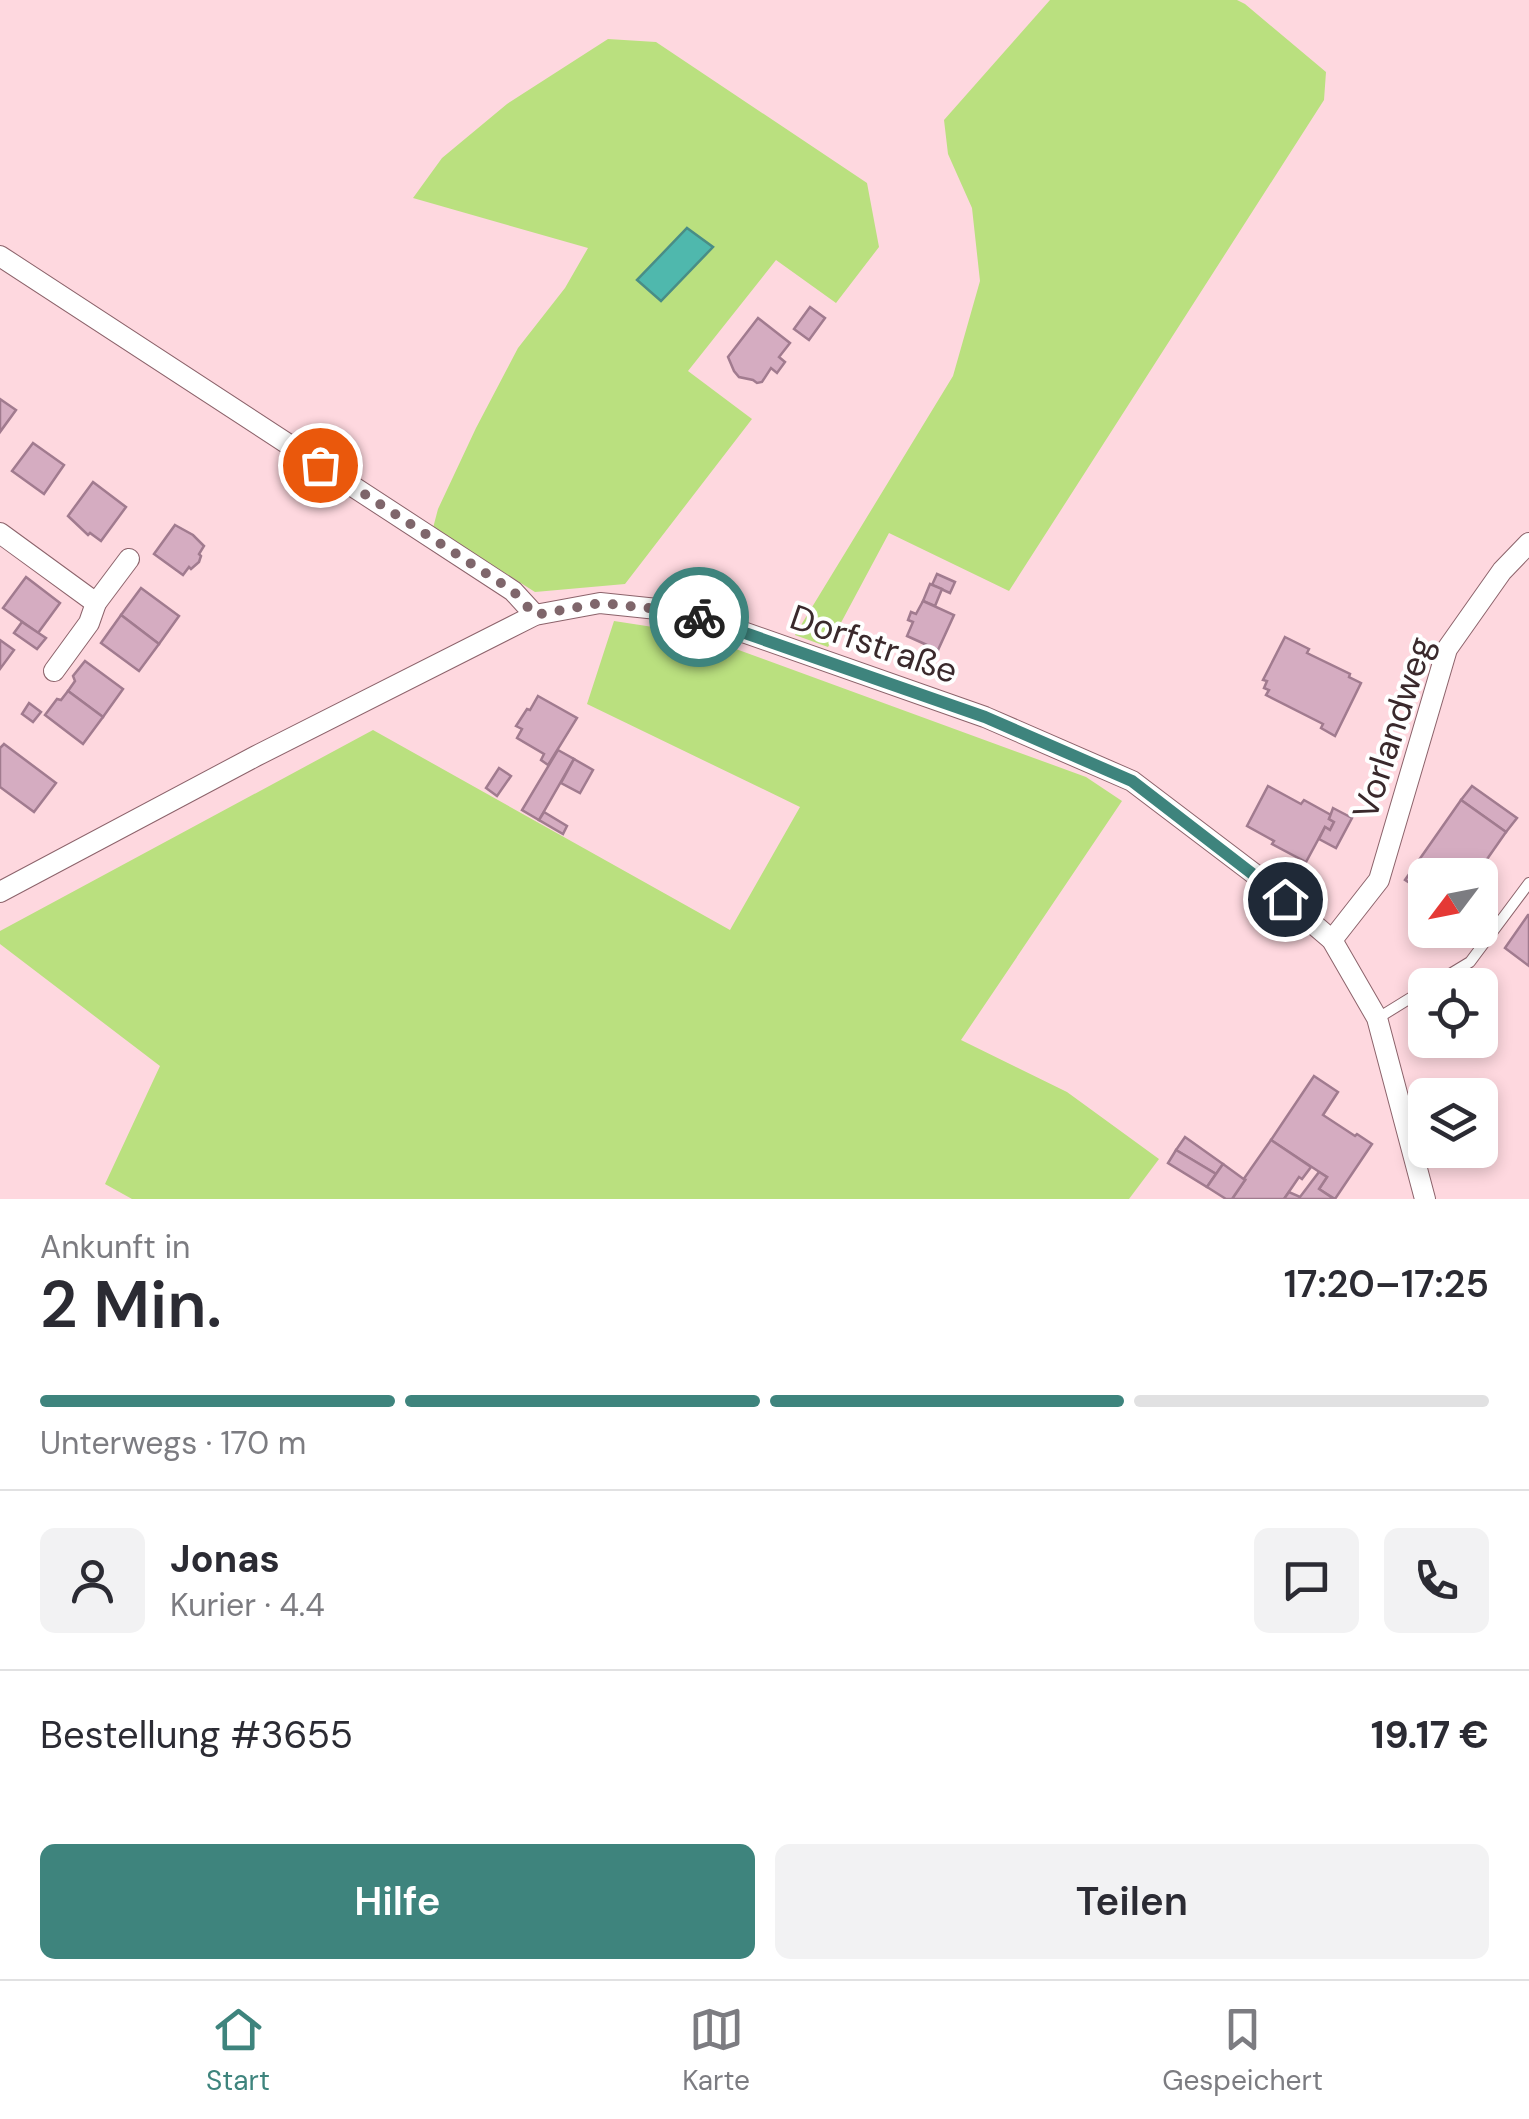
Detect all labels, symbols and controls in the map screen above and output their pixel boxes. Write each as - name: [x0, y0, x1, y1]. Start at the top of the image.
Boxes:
- pin: [278, 423, 363, 508]
- icon: bag: [293, 438, 348, 493]
- courier: [649, 567, 749, 667]
- icon: bike: [672, 590, 727, 645]
- street label: Dorfstraße: [784, 594, 964, 694]
- street label: Vorlandweg: [1342, 631, 1444, 825]
- pin: [1243, 857, 1328, 942]
- north arrow: [1408, 858, 1498, 948]
- map controls: [1408, 858, 1498, 1168]
- icon: home: [1258, 872, 1313, 927]
- button: locate: [1408, 968, 1498, 1058]
- button: layers: [1408, 1078, 1498, 1168]
- text: Ankunft in: [40, 1226, 190, 1268]
- text: 17:20–17:25: [1284, 1259, 1489, 1309]
- text: 2 Min.: [40, 1263, 222, 1347]
- text: Unterwegs · 170 m: [40, 1422, 306, 1464]
- button: person: [40, 1528, 145, 1633]
- button: chat: [1254, 1528, 1359, 1633]
- button: phone: [1384, 1528, 1489, 1633]
- text: Jonas: [170, 1534, 280, 1584]
- text: Kurier · 4.4: [170, 1584, 325, 1626]
- text: Bestellung #3655: [40, 1710, 353, 1760]
- text: 19.17 €: [1371, 1710, 1489, 1760]
- button: Hilfe: [40, 1844, 755, 1959]
- button: Teilen: [775, 1844, 1489, 1959]
- tab: Start: [206, 2002, 270, 2099]
- tab: Karte: [682, 2002, 750, 2099]
- tab: Gespeichert: [1162, 2002, 1323, 2099]

